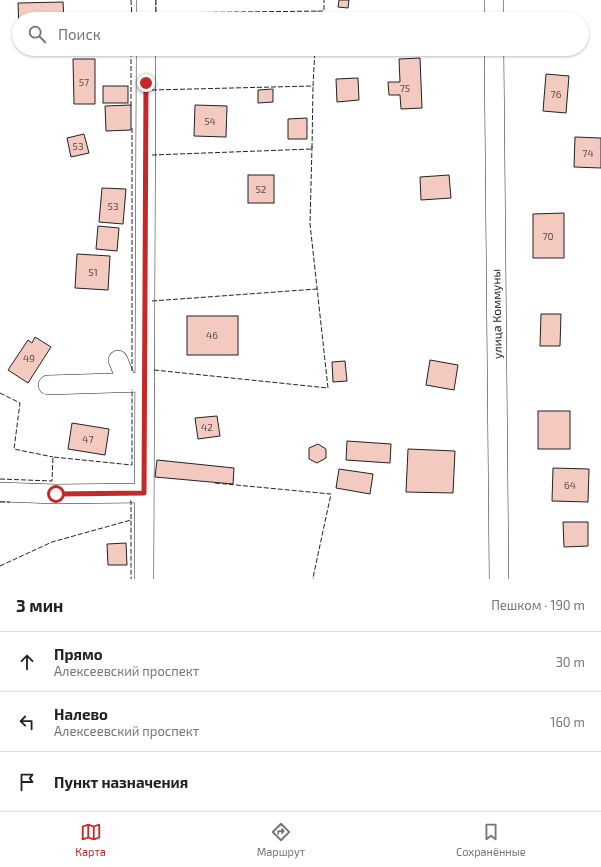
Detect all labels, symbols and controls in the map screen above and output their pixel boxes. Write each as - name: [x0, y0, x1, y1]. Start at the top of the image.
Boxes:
- search box: [12, 12, 589, 56]
- icon: search: [26, 23, 48, 45]
- text: Поиск: [58, 25, 101, 43]
- route end: [137, 74, 155, 92]
- house number: 57: [79, 76, 89, 88]
- house number: 75: [400, 82, 410, 94]
- house number: 76: [551, 88, 562, 100]
- house number: 54: [204, 115, 216, 127]
- house number: 53: [73, 140, 83, 152]
- house number: 74: [582, 147, 594, 159]
- house number: 52: [256, 183, 267, 195]
- house number: 53: [108, 200, 118, 212]
- house number: 70: [542, 230, 554, 242]
- house number: 51: [88, 266, 98, 278]
- street label: улица Коммуны: [488, 269, 505, 359]
- house number: 46: [206, 329, 218, 341]
- house number: 49: [23, 352, 35, 364]
- house number: 42: [201, 421, 213, 433]
- house number: 47: [82, 433, 94, 445]
- house number: 64: [564, 479, 576, 491]
- route start: [47, 485, 65, 503]
- text: 3 мин: [16, 595, 63, 615]
- text: Пешком · 190 m: [491, 597, 585, 613]
- text: Прямо: [54, 645, 103, 663]
- icon: ahead: [16, 651, 38, 673]
- text: 30 m: [556, 654, 585, 670]
- text: Алексеевский проспект: [54, 663, 199, 679]
- text: Налево: [54, 705, 108, 723]
- icon: left: [16, 711, 38, 733]
- text: 160 m: [550, 714, 585, 730]
- text: Алексеевский проспект: [54, 723, 199, 739]
- icon: arrive: [16, 771, 38, 793]
- text: Пункт назначения: [54, 773, 188, 791]
- tab: Карта: [75, 821, 106, 858]
- tab: Маршрут: [257, 821, 305, 858]
- tab: Сохранённые: [456, 821, 526, 858]

